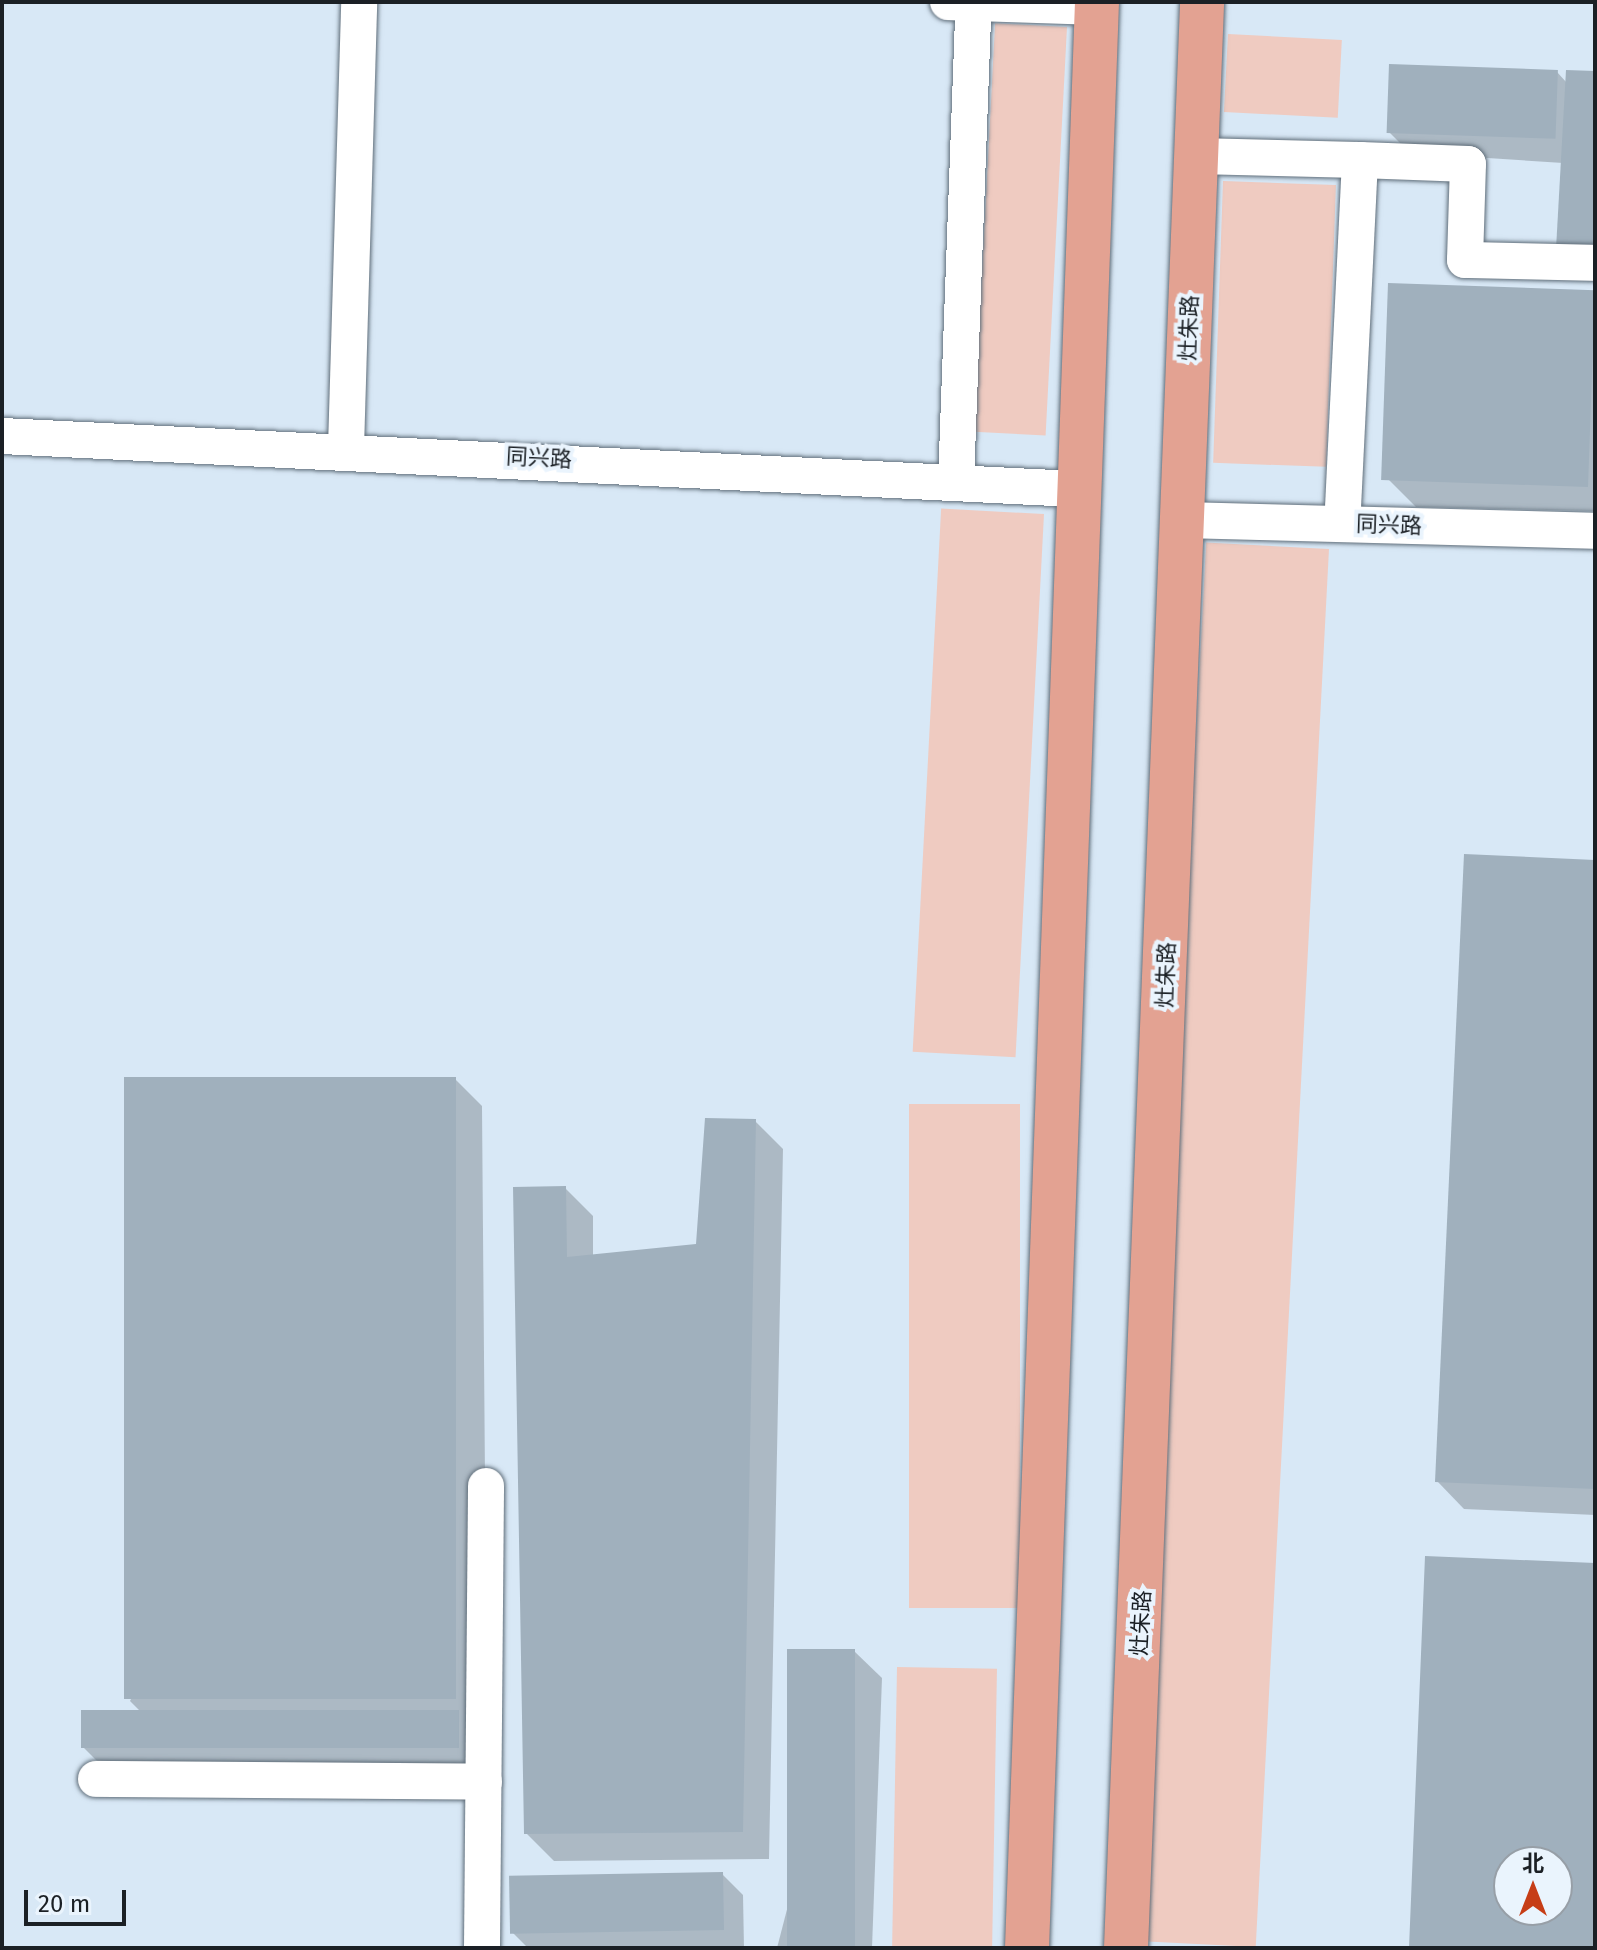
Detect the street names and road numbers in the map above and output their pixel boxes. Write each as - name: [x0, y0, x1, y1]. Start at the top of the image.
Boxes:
- street label: 灶朱路: [1175, 295, 1203, 361]
- street label: 同兴路: [505, 443, 573, 473]
- street label: 同兴路: [1356, 511, 1422, 539]
- street label: 灶朱路: [1152, 942, 1180, 1008]
- street label: 灶朱路: [1126, 1589, 1156, 1657]

